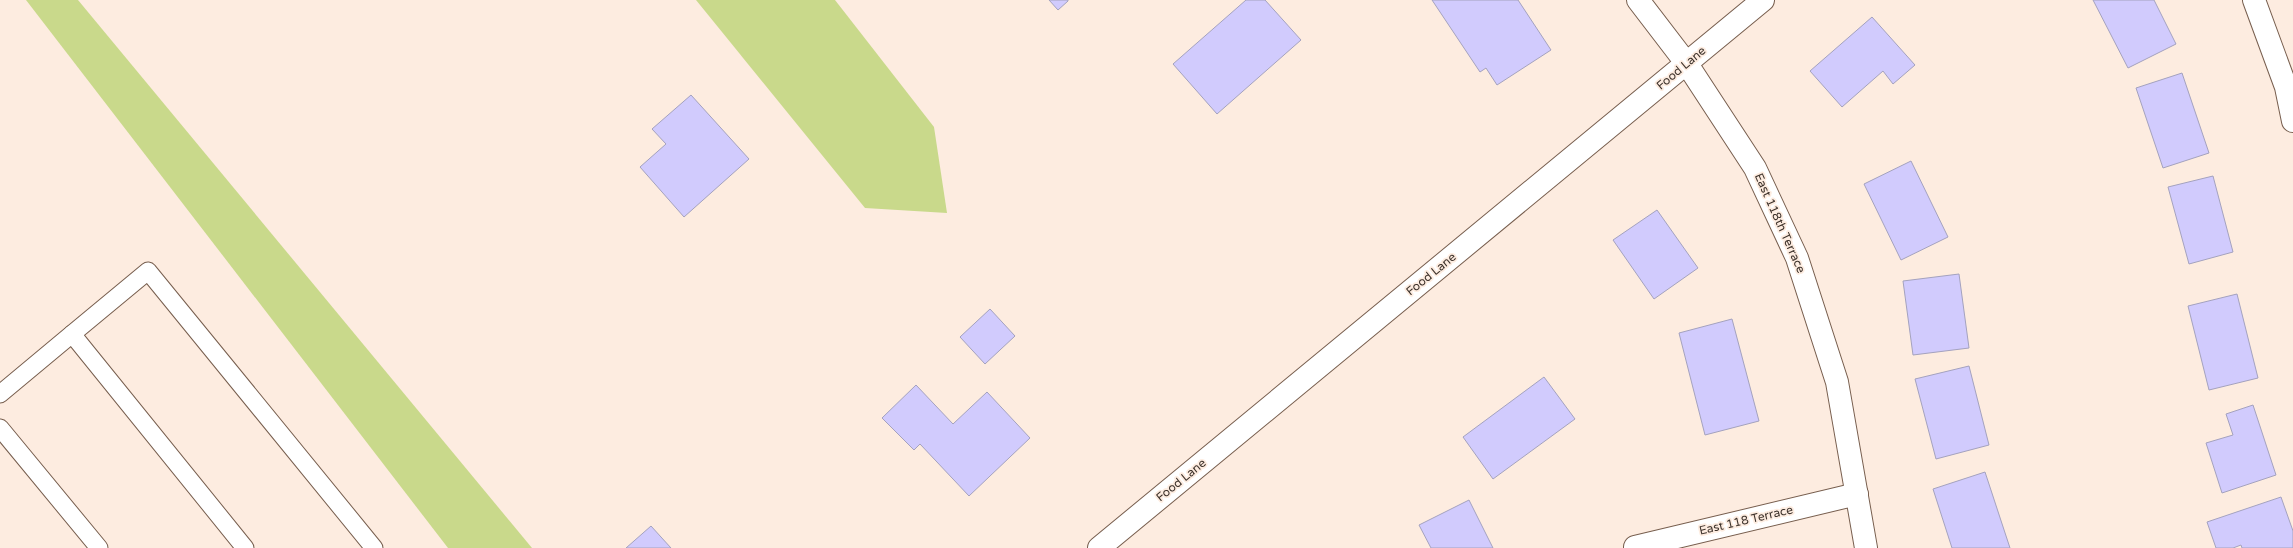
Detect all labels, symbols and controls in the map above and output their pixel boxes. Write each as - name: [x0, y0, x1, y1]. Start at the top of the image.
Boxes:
- street label: Food Lane: [1654, 43, 1709, 93]
- street label: East 118th Terrace: [1752, 171, 1808, 275]
- street label: Food Lane: [1403, 250, 1459, 298]
- street label: Food Lane: [1153, 456, 1209, 504]
- street label: East 118 Terrace: [1698, 502, 1794, 538]

